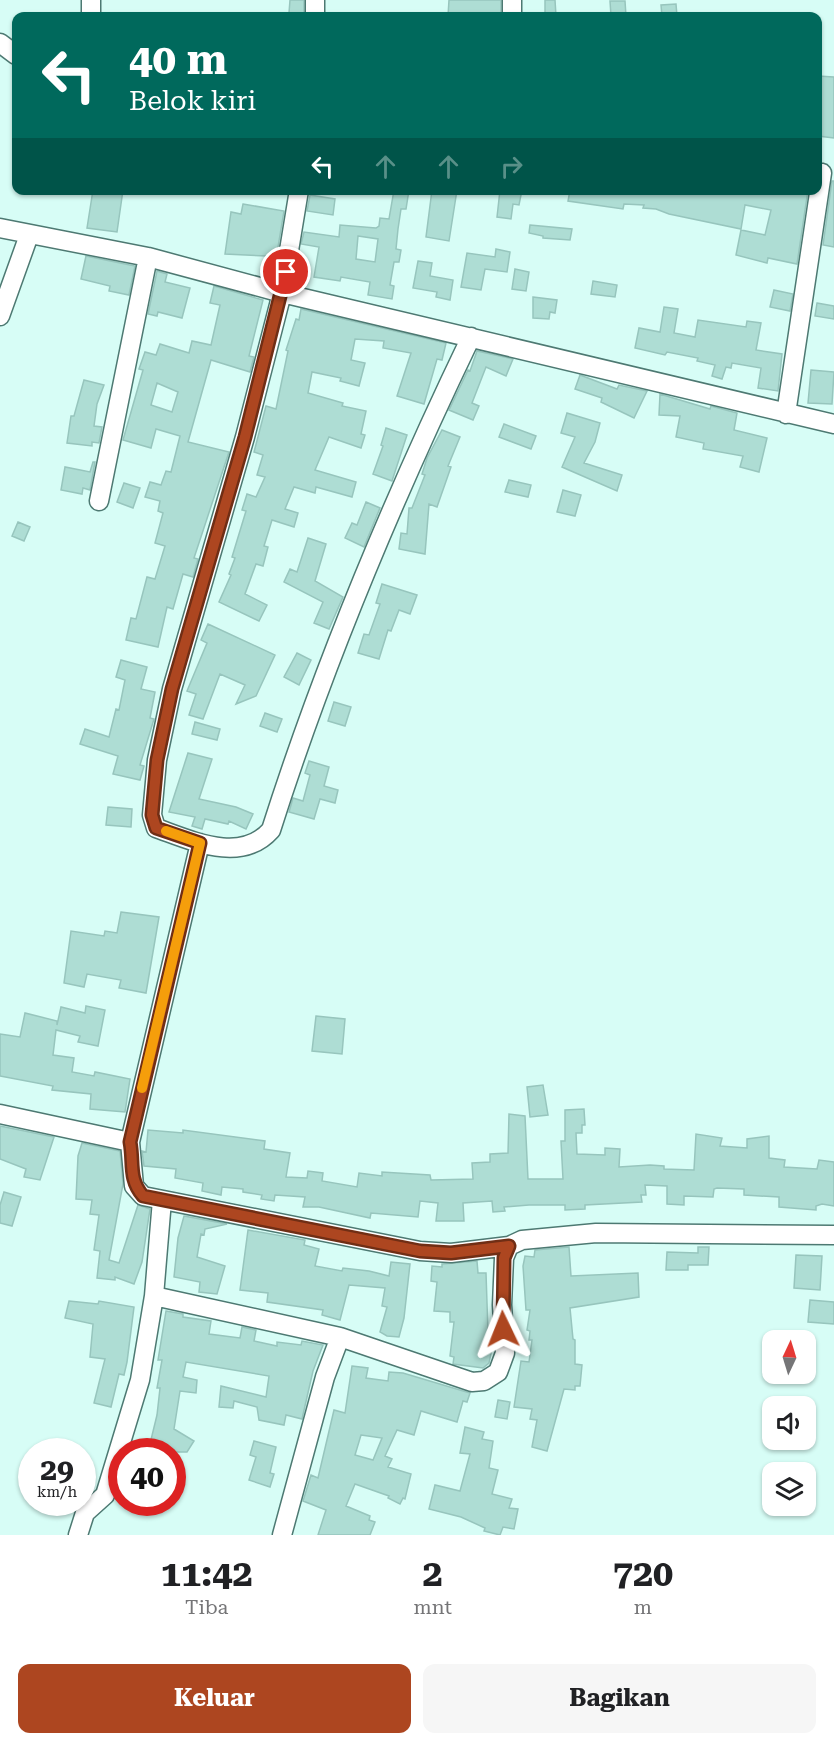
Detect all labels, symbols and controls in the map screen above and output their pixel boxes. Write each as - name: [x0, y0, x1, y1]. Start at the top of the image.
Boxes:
- text: 40 m: [129, 35, 227, 84]
- icon: left: [30, 36, 108, 114]
- text: Belok kiri: [129, 85, 256, 117]
- icon: left: [306, 150, 339, 183]
- icon: ahead: [369, 150, 402, 183]
- icon: ahead: [432, 150, 465, 183]
- icon: right: [495, 150, 528, 183]
- pin: [260, 246, 311, 297]
- icon: arrive: [269, 255, 302, 288]
- position arrow: [471, 1297, 535, 1361]
- north arrow: [762, 1330, 816, 1384]
- map controls: [762, 1330, 816, 1516]
- button: sound: [762, 1396, 816, 1450]
- speed limit sign: 40: [108, 1438, 186, 1516]
- text: 29: [40, 1452, 74, 1487]
- button: layers: [762, 1462, 816, 1516]
- text: km/h: [37, 1483, 77, 1501]
- text: 11:42: [161, 1553, 253, 1595]
- text: 2: [423, 1553, 443, 1595]
- text: 720: [613, 1553, 673, 1595]
- text: Tiba: [185, 1595, 228, 1619]
- text: mnt: [413, 1595, 452, 1619]
- text: m: [634, 1595, 652, 1619]
- button: Keluar: [18, 1664, 411, 1733]
- button: Bagikan: [423, 1664, 816, 1733]

